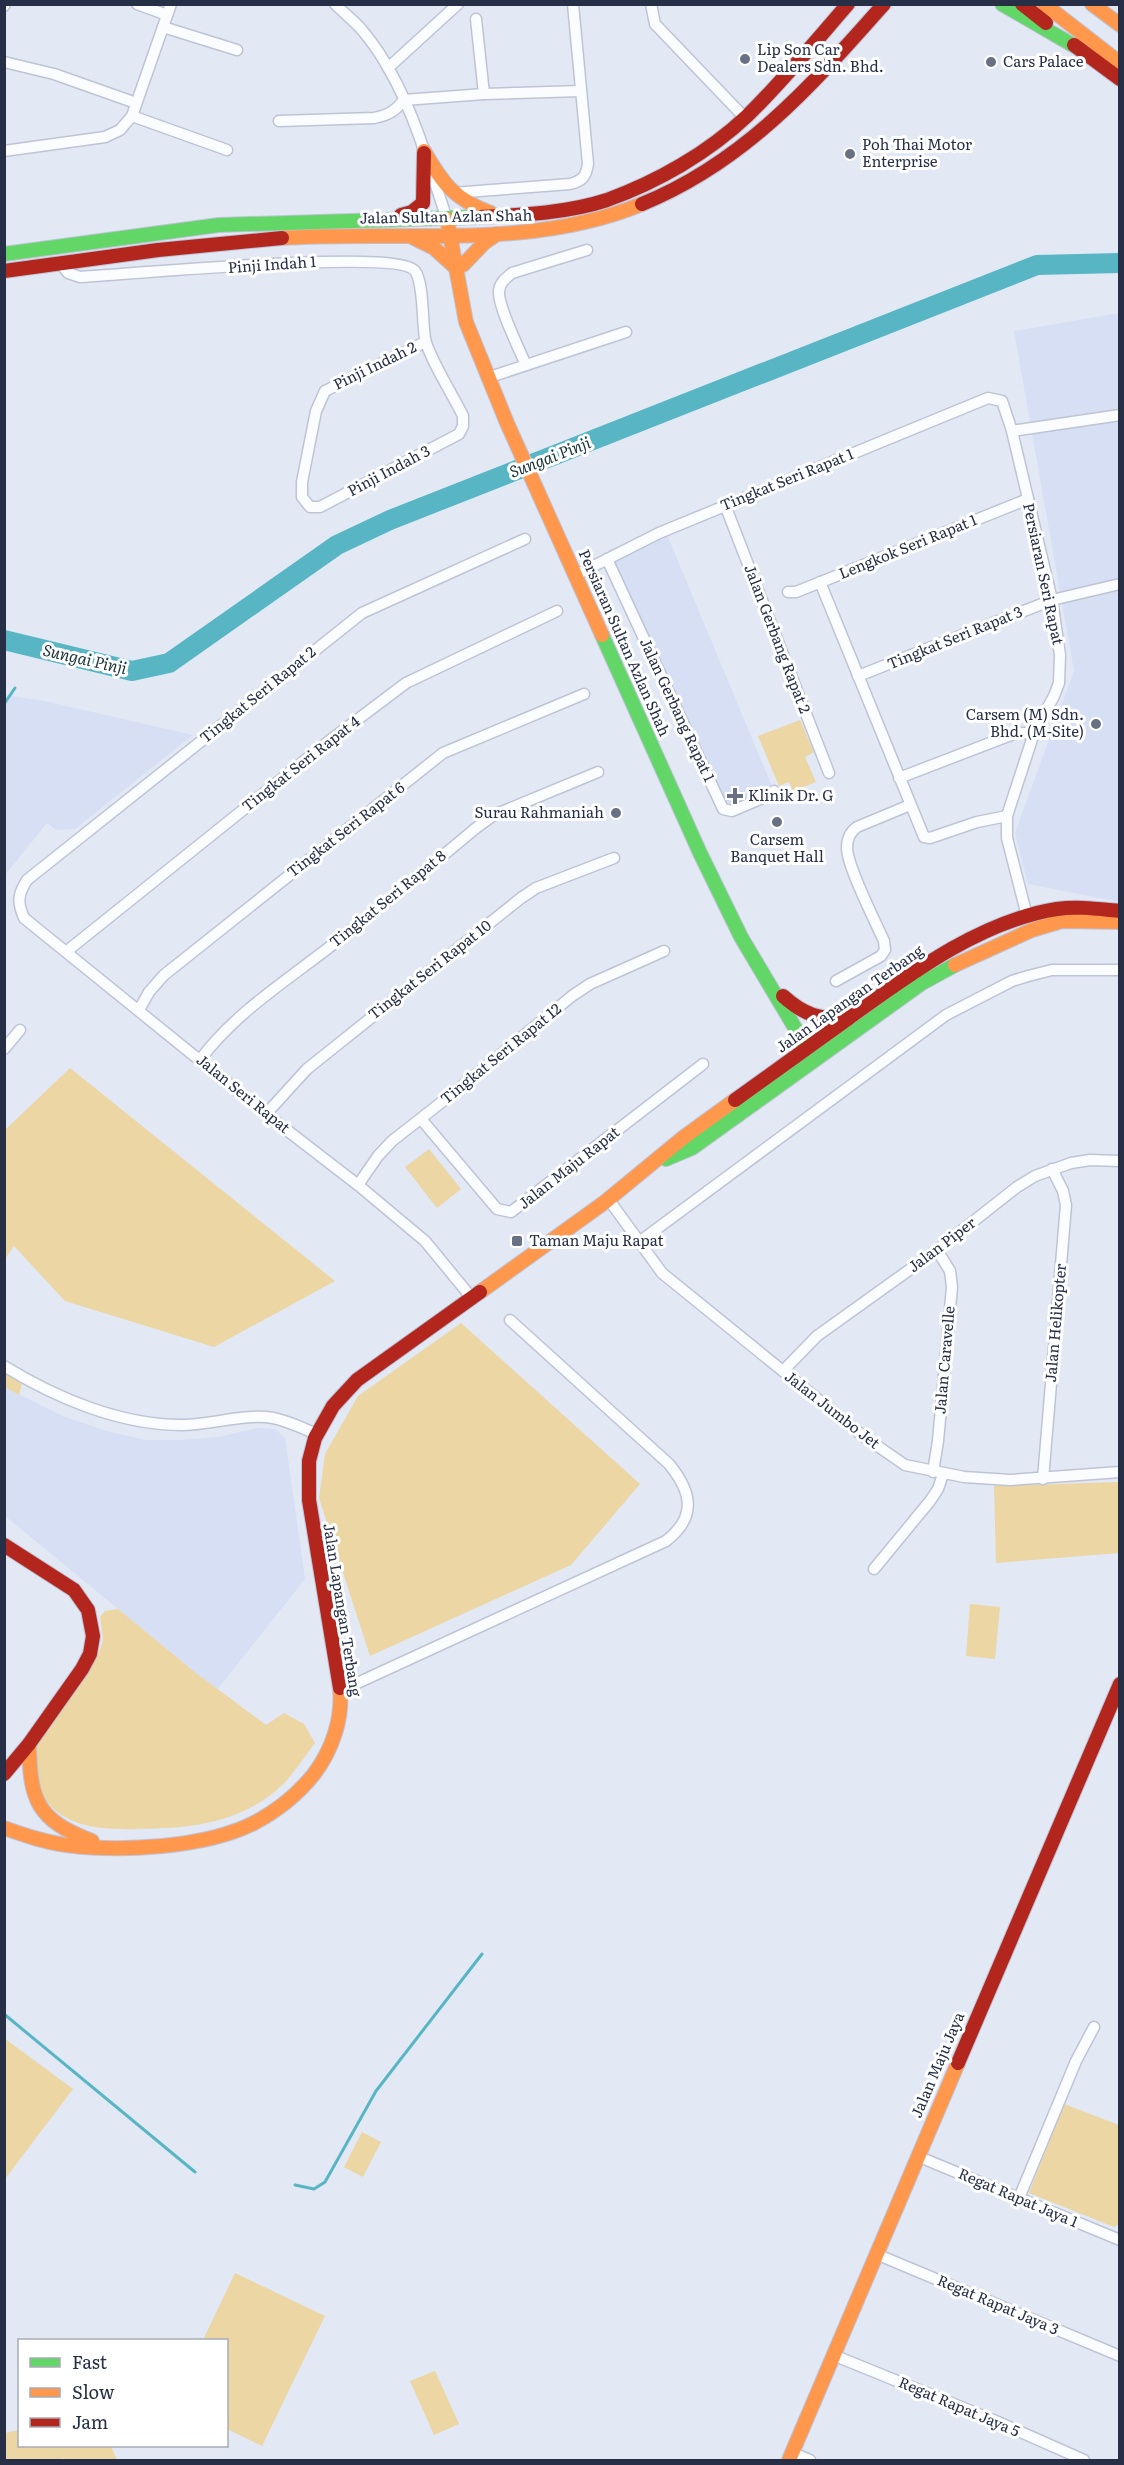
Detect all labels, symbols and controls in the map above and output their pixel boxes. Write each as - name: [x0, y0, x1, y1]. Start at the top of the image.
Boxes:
- place label: Lip Son Car Dealers Sdn. Bhd.: [757, 37, 884, 77]
- place label: Cars Palace: [1003, 49, 1084, 72]
- marker: Lip Son Car Dealers Sdn. Bhd.: [738, 52, 752, 66]
- marker: Cars Palace: [984, 55, 998, 69]
- place label: Poh Thai Motor Enterprise: [862, 132, 972, 172]
- marker: Poh Thai Motor Enterprise: [843, 147, 857, 161]
- street label: Jalan Sultan Azlan Shah: [359, 202, 533, 229]
- street label: Pinji Indah 1: [227, 249, 317, 278]
- street label: Pinji Indah 2: [329, 334, 420, 395]
- water label: Sungai Pinji: [505, 429, 594, 483]
- street label: Pinji Indah 3: [343, 438, 434, 501]
- street label: Tingkat Seri Rapat 1: [716, 441, 857, 516]
- street label: Persiaran Seri Rapat: [1018, 501, 1071, 647]
- street label: Lengkok Seri Rapat 1: [835, 507, 980, 584]
- street label: Persiaran Sultan Azlan Shah: [574, 545, 677, 740]
- street label: Jalan Gerbang Rapat 2: [739, 561, 818, 717]
- street label: Tingkat Seri Rapat 3: [883, 599, 1026, 674]
- street label: Jalan Gerbang Rapat 1: [635, 634, 722, 785]
- water label: Sungai Pinji: [41, 637, 130, 679]
- street label: Tingkat Seri Rapat 2: [194, 639, 320, 748]
- place label: Carsem (M) Sdn. Bhd. (M-Site): [966, 702, 1084, 742]
- street label: Tingkat Seri Rapat 4: [236, 709, 364, 816]
- marker: Carsem (M) Sdn. Bhd. (M-Site): [1089, 717, 1103, 731]
- street label: Tingkat Seri Rapat 6: [281, 775, 409, 882]
- place label: Klinik Dr. G: [748, 783, 833, 806]
- marker: Klinik Dr. G: [726, 787, 744, 805]
- place label: Surau Rahmaniah: [474, 800, 604, 823]
- marker: Surau Rahmaniah: [609, 806, 623, 820]
- marker: Carsem Banquet Hall: [770, 815, 784, 829]
- place label: Carsem Banquet Hall: [730, 827, 824, 867]
- street label: Tingkat Seri Rapat 8: [324, 843, 450, 952]
- street label: Tingkat Seri Rapat 10: [363, 913, 496, 1024]
- street label: Jalan Lapangan Terbang: [771, 938, 928, 1057]
- street label: Tingkat Seri Rapat 12: [435, 997, 566, 1109]
- street label: Jalan Seri Rapat: [192, 1048, 296, 1138]
- street label: Jalan Maju Rapat: [513, 1120, 624, 1214]
- street label: Jalan Piper: [902, 1211, 980, 1277]
- place label: Taman Maju Rapat: [529, 1228, 664, 1251]
- marker: Taman Maju Rapat: [510, 1234, 524, 1248]
- street label: Jalan Helikopter: [1038, 1263, 1071, 1383]
- street label: Jalan Caravelle: [927, 1305, 960, 1415]
- street label: Jalan Jumbo Jet: [780, 1364, 886, 1453]
- street label: Jalan Lapangan Terbang: [318, 1521, 369, 1699]
- street label: Jalan Maju Jaya: [904, 2007, 970, 2121]
- street label: Regat Rapat Jaya 1: [955, 2161, 1082, 2232]
- street label: Regat Rapat Jaya 3: [934, 2268, 1063, 2340]
- legend: [18, 2339, 228, 2447]
- text: Fast: [72, 2348, 108, 2375]
- street label: Regat Rapat Jaya 5: [895, 2370, 1024, 2442]
- text: Slow: [72, 2378, 115, 2405]
- text: Jam: [72, 2408, 108, 2435]

